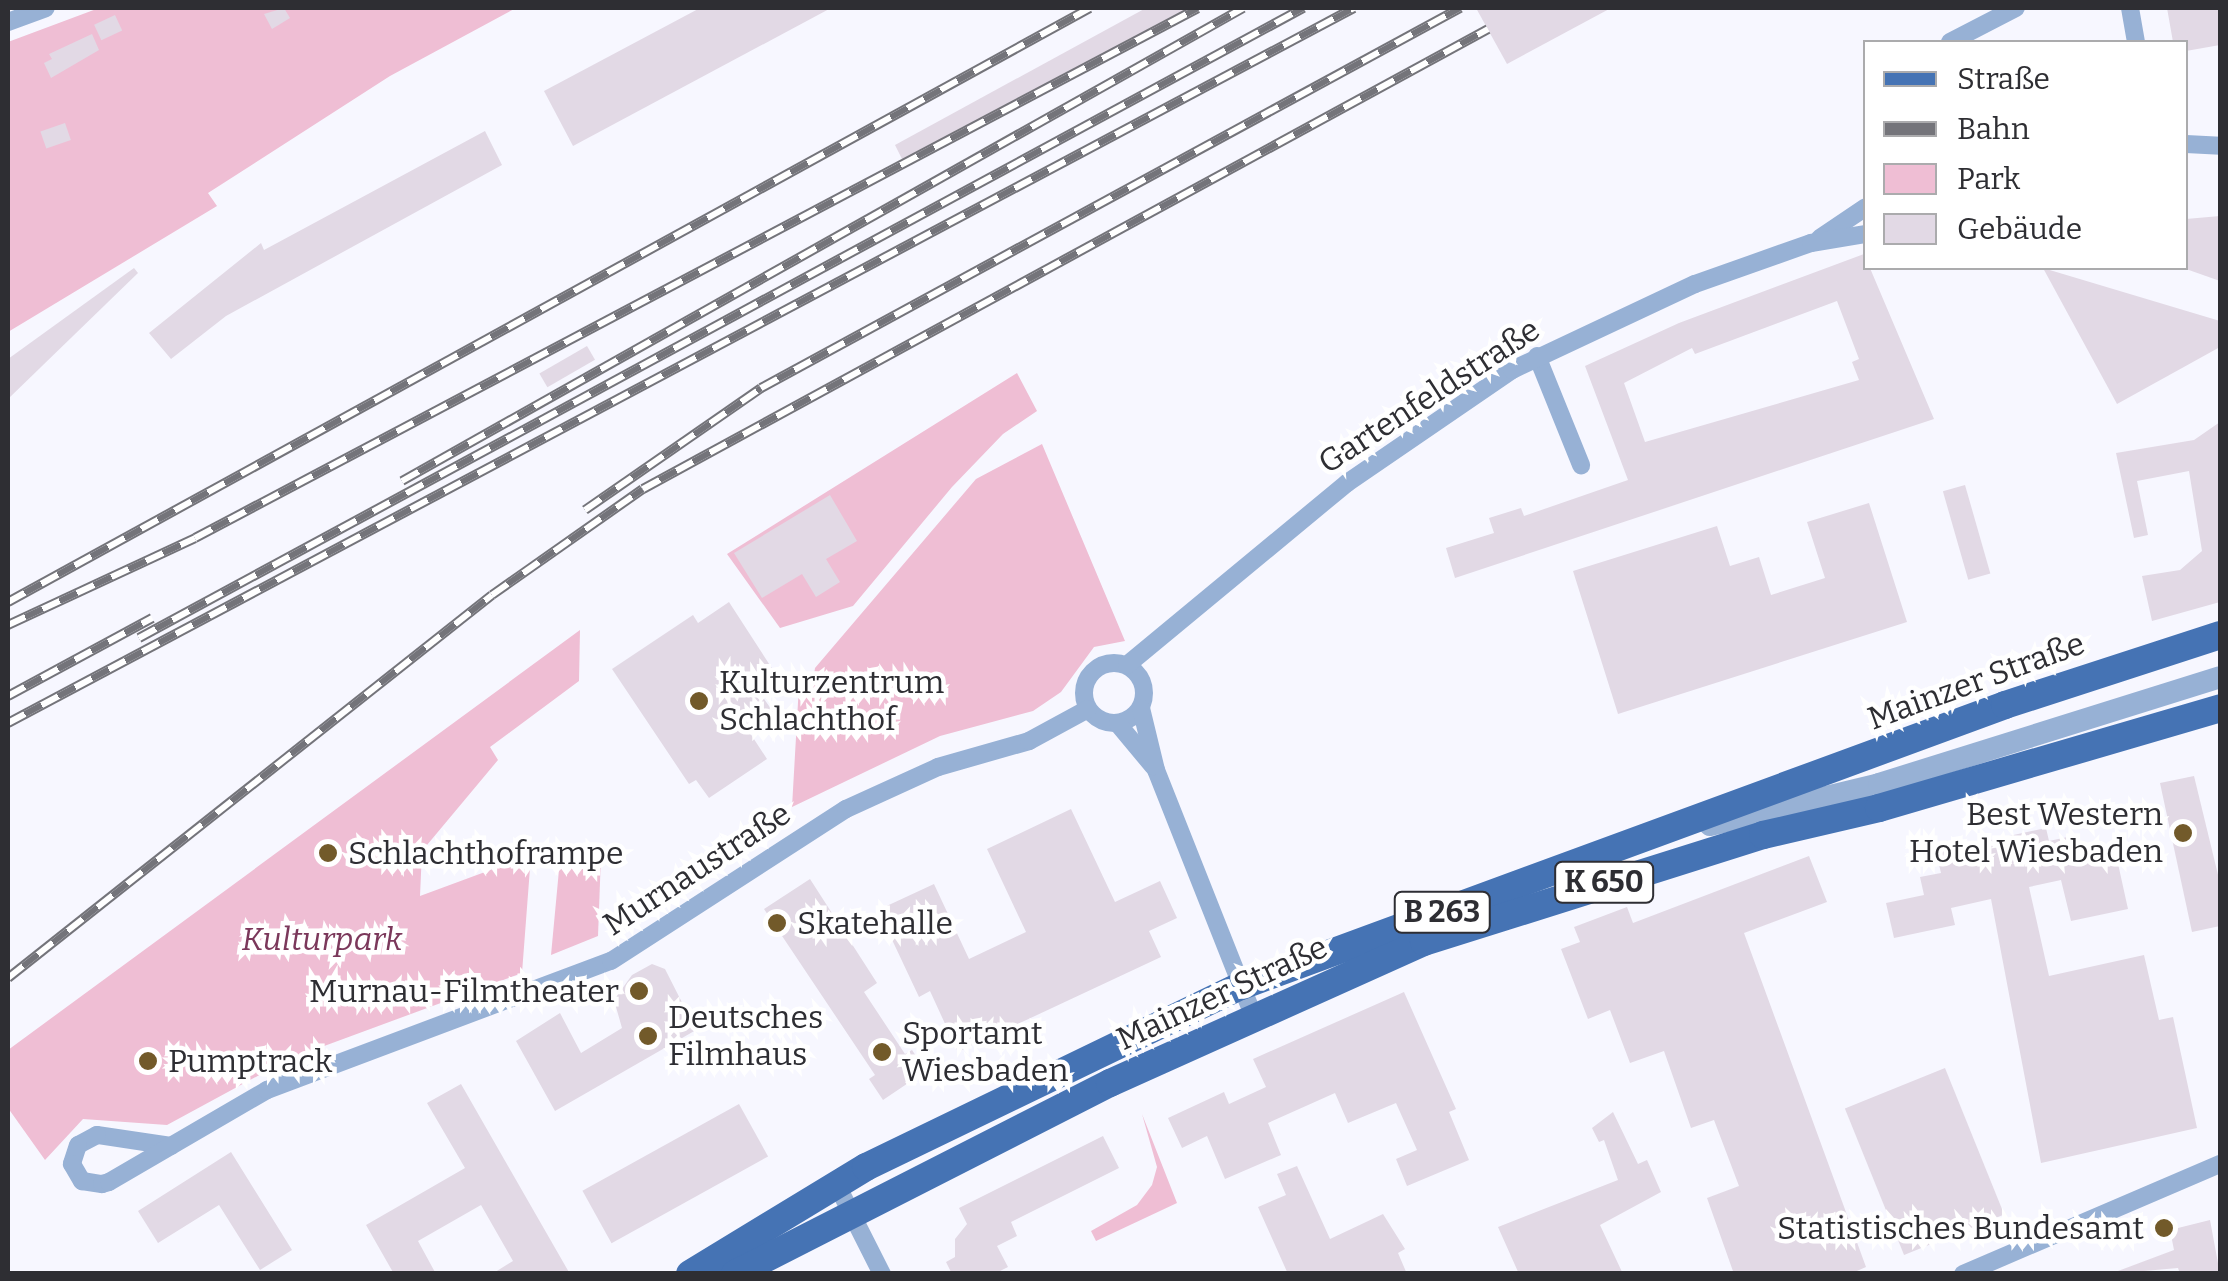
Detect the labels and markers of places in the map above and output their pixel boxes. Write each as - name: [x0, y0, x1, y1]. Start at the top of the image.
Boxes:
- place label: Kulturzentrum Schlachthof: [719, 664, 944, 739]
- marker: Kulturzentrum Schlachthof: [688, 690, 710, 712]
- place label: Best Western Hotel Wiesbaden: [1909, 796, 2163, 871]
- marker: Best Western Hotel Wiesbaden: [2172, 822, 2194, 844]
- place label: Schlachthoframpe: [348, 834, 623, 872]
- marker: Schlachthoframpe: [317, 842, 339, 864]
- place label: Skatehalle: [797, 904, 953, 942]
- marker: Skatehalle: [766, 912, 788, 934]
- place label: Murnau-Filmtheater: [309, 972, 619, 1010]
- marker: Murnau-Filmtheater: [628, 980, 650, 1002]
- place label: Deutsches Filmhaus: [668, 999, 823, 1074]
- place label: Sportamt Wiesbaden: [902, 1015, 1068, 1090]
- marker: Deutsches Filmhaus: [637, 1025, 659, 1047]
- marker: Sportamt Wiesbaden: [871, 1041, 893, 1063]
- place label: Pumptrack: [168, 1042, 332, 1080]
- marker: Pumptrack: [137, 1050, 159, 1072]
- place label: Statistisches Bundesamt: [1777, 1209, 2144, 1247]
- marker: Statistisches Bundesamt: [2153, 1217, 2175, 1239]

